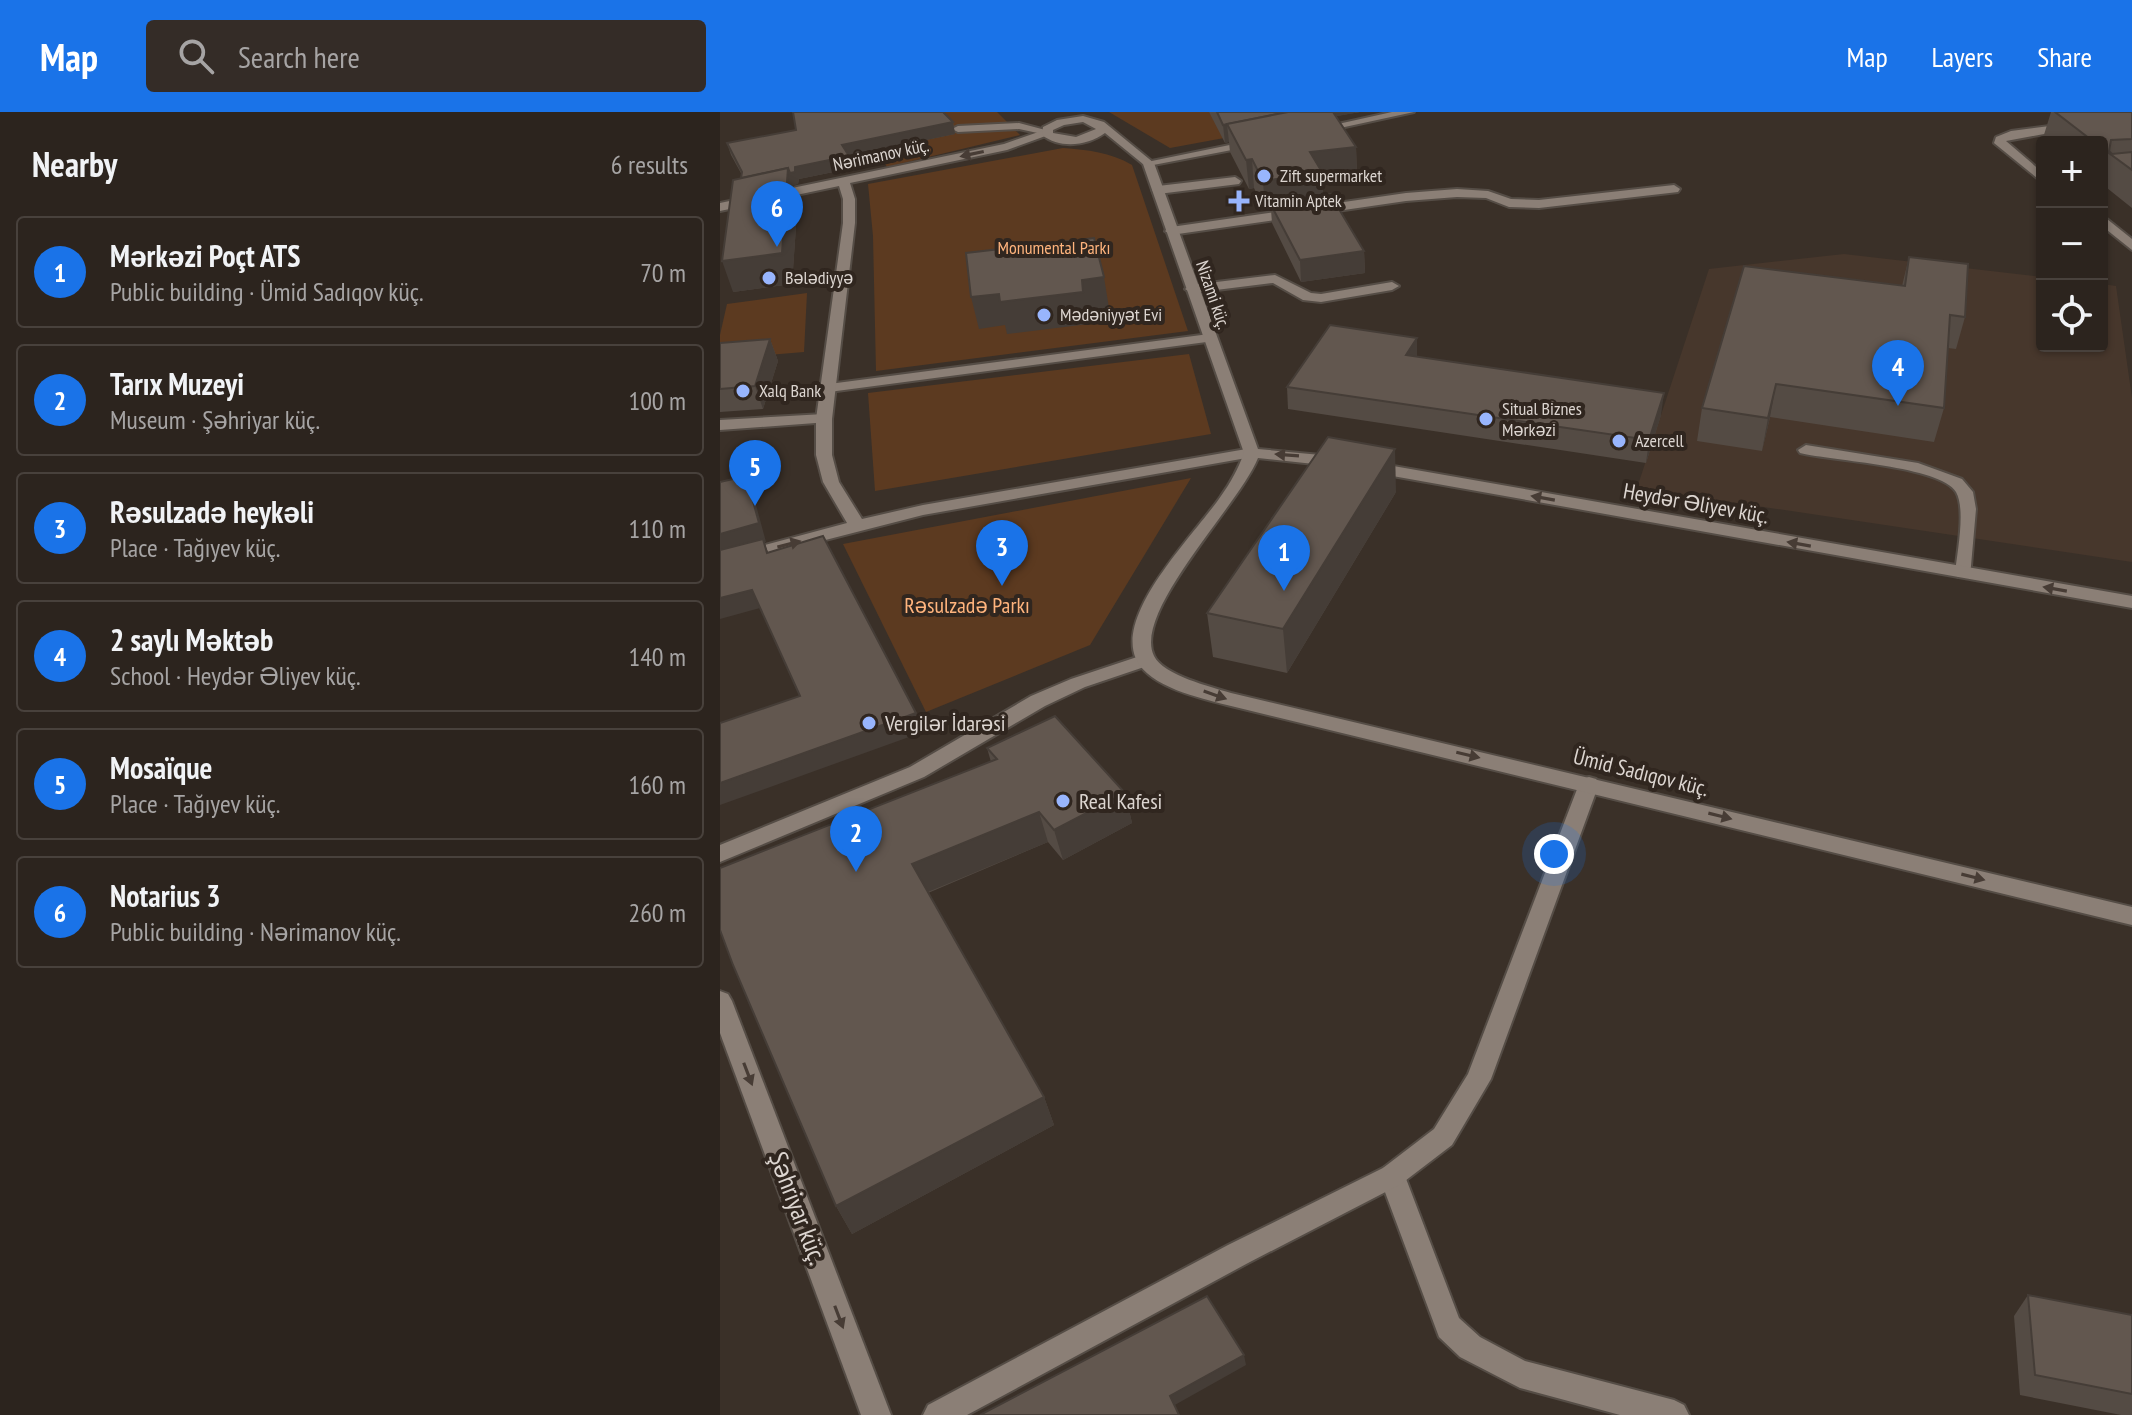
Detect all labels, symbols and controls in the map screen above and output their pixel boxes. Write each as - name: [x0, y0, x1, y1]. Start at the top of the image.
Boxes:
- search box: [146, 20, 706, 92]
- text: Map: [40, 32, 98, 81]
- icon: search: [174, 34, 218, 78]
- text: Search here: [238, 37, 360, 76]
- text: Map: [1846, 38, 1888, 75]
- text: Layers: [1932, 38, 1993, 75]
- text: Share: [2037, 38, 2092, 75]
- street label: Nərimanov küç.: [831, 133, 931, 176]
- map controls: [2036, 136, 2108, 352]
- button: +: [2036, 136, 2108, 208]
- text: Nearby: [32, 142, 117, 186]
- text: 6 results: [611, 148, 688, 181]
- one-way arrow: [960, 149, 985, 161]
- place label: Zift supermarket: [1280, 164, 1382, 187]
- marker: Zift supermarket: [1255, 167, 1273, 185]
- pin: 6: [751, 181, 803, 247]
- place label: Vitamin Aptek: [1254, 189, 1342, 212]
- marker: Vitamin Aptek: [1230, 192, 1248, 210]
- button: −: [2036, 208, 2108, 280]
- text: Mərkəzi Poçt ATS: [110, 236, 300, 275]
- park label: Monumental Parkı: [998, 236, 1110, 259]
- text: 1: [54, 256, 66, 289]
- text: 70 m: [640, 256, 686, 289]
- street label: Nizami küç.: [1191, 257, 1236, 332]
- place label: Bələdiyyə: [785, 266, 853, 289]
- marker: Bələdiyyə: [760, 269, 778, 287]
- text: Public building · Ümid Sadıqov küç.: [110, 275, 424, 308]
- button: locate: [2036, 280, 2108, 352]
- place label: Mədəniyyət Evi: [1060, 303, 1162, 326]
- marker: Mədəniyyət Evi: [1035, 306, 1053, 324]
- pin: 4: [1872, 340, 1924, 406]
- text: Tarıx Muzeyi: [110, 364, 244, 403]
- place label: Xalq Bank: [759, 379, 821, 402]
- marker: Xalq Bank: [734, 382, 752, 400]
- text: 2: [54, 384, 66, 417]
- text: 100 m: [628, 384, 686, 417]
- place label: Situal Biznes Mərkəzi: [1502, 397, 1582, 441]
- text: Museum · Şəhriyar küç.: [110, 403, 320, 436]
- marker: Situal Biznes Mərkəzi: [1477, 410, 1495, 428]
- place label: Azercell: [1635, 429, 1685, 452]
- marker: Azercell: [1610, 432, 1628, 450]
- pin: 5: [729, 440, 781, 506]
- one-way arrow: [1274, 448, 1299, 461]
- street label: Heydər Əliyev küç.: [1621, 476, 1771, 530]
- one-way arrow: [1530, 491, 1555, 503]
- text: Rəsulzadə heykəli: [110, 492, 314, 531]
- text: 3: [54, 512, 66, 545]
- text: 110 m: [628, 512, 686, 545]
- pin: 3: [976, 520, 1028, 586]
- pin: 1: [1258, 525, 1310, 591]
- text: Place · Tağıyev küç.: [110, 531, 280, 564]
- one-way arrow: [776, 537, 801, 549]
- one-way arrow: [1786, 537, 1811, 549]
- one-way arrow: [2042, 582, 2067, 594]
- park label: Rəsulzadə Parkı: [904, 591, 1030, 619]
- text: 2 saylı Məktəb: [110, 620, 273, 659]
- text: 4: [54, 640, 66, 673]
- text: 140 m: [628, 640, 686, 673]
- text: School · Heydər Əliyev küç.: [110, 659, 361, 692]
- one-way arrow: [1203, 689, 1227, 701]
- place label: Vergilər İdarəsi: [884, 709, 1005, 737]
- marker: Vergilər İdarəsi: [860, 714, 878, 732]
- street label: Ümid Sadıqov küç.: [1570, 742, 1712, 802]
- text: Mosaïque: [110, 748, 212, 787]
- one-way arrow: [1455, 749, 1480, 762]
- text: 5: [54, 768, 66, 801]
- text: 160 m: [628, 768, 686, 801]
- text: Place · Tağıyev küç.: [110, 787, 280, 820]
- place label: Real Kafesi: [1079, 787, 1162, 815]
- marker: Real Kafesi: [1054, 792, 1072, 810]
- pin: 2: [830, 806, 882, 872]
- one-way arrow: [1708, 810, 1733, 822]
- your location: [1534, 834, 1574, 874]
- one-way arrow: [1961, 871, 1986, 884]
- text: Notarius 3: [110, 876, 221, 915]
- text: 6: [54, 896, 66, 929]
- text: 260 m: [628, 896, 686, 929]
- text: Public building · Nərimanov küç.: [110, 915, 401, 948]
- one-way arrow: [742, 1062, 754, 1086]
- street label: Şəhriyar küç.: [762, 1147, 835, 1269]
- one-way arrow: [833, 1305, 846, 1329]

